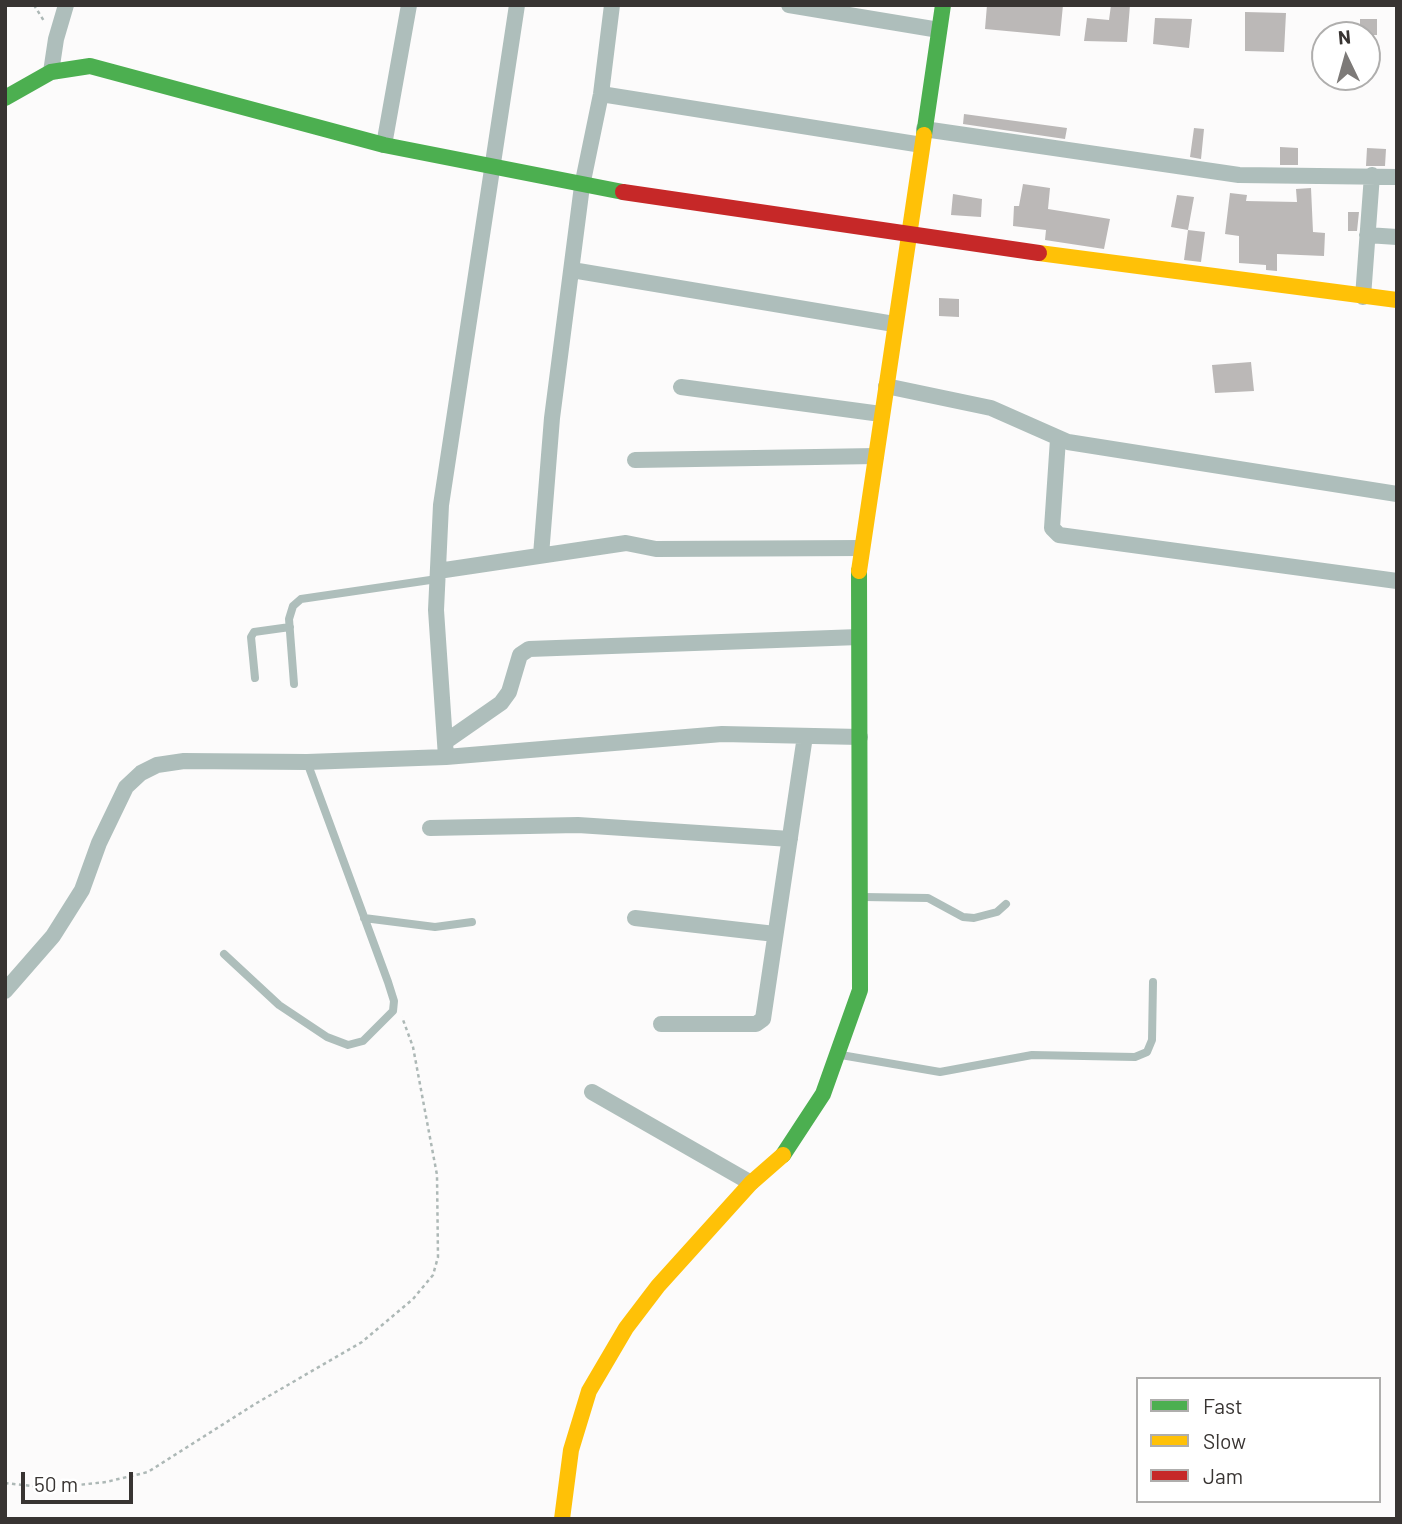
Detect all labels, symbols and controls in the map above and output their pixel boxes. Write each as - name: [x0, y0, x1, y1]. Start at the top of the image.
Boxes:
- north arrow: [1311, 21, 1381, 91]
- text: N: [1337, 25, 1352, 49]
- legend: [1136, 1377, 1381, 1503]
- text: Fast: [1203, 1393, 1243, 1418]
- text: Slow: [1203, 1428, 1246, 1453]
- scale bar: [24, 1458, 136, 1502]
- text: Jam: [1203, 1463, 1243, 1488]
- text: 50 m: [34, 1471, 78, 1496]

